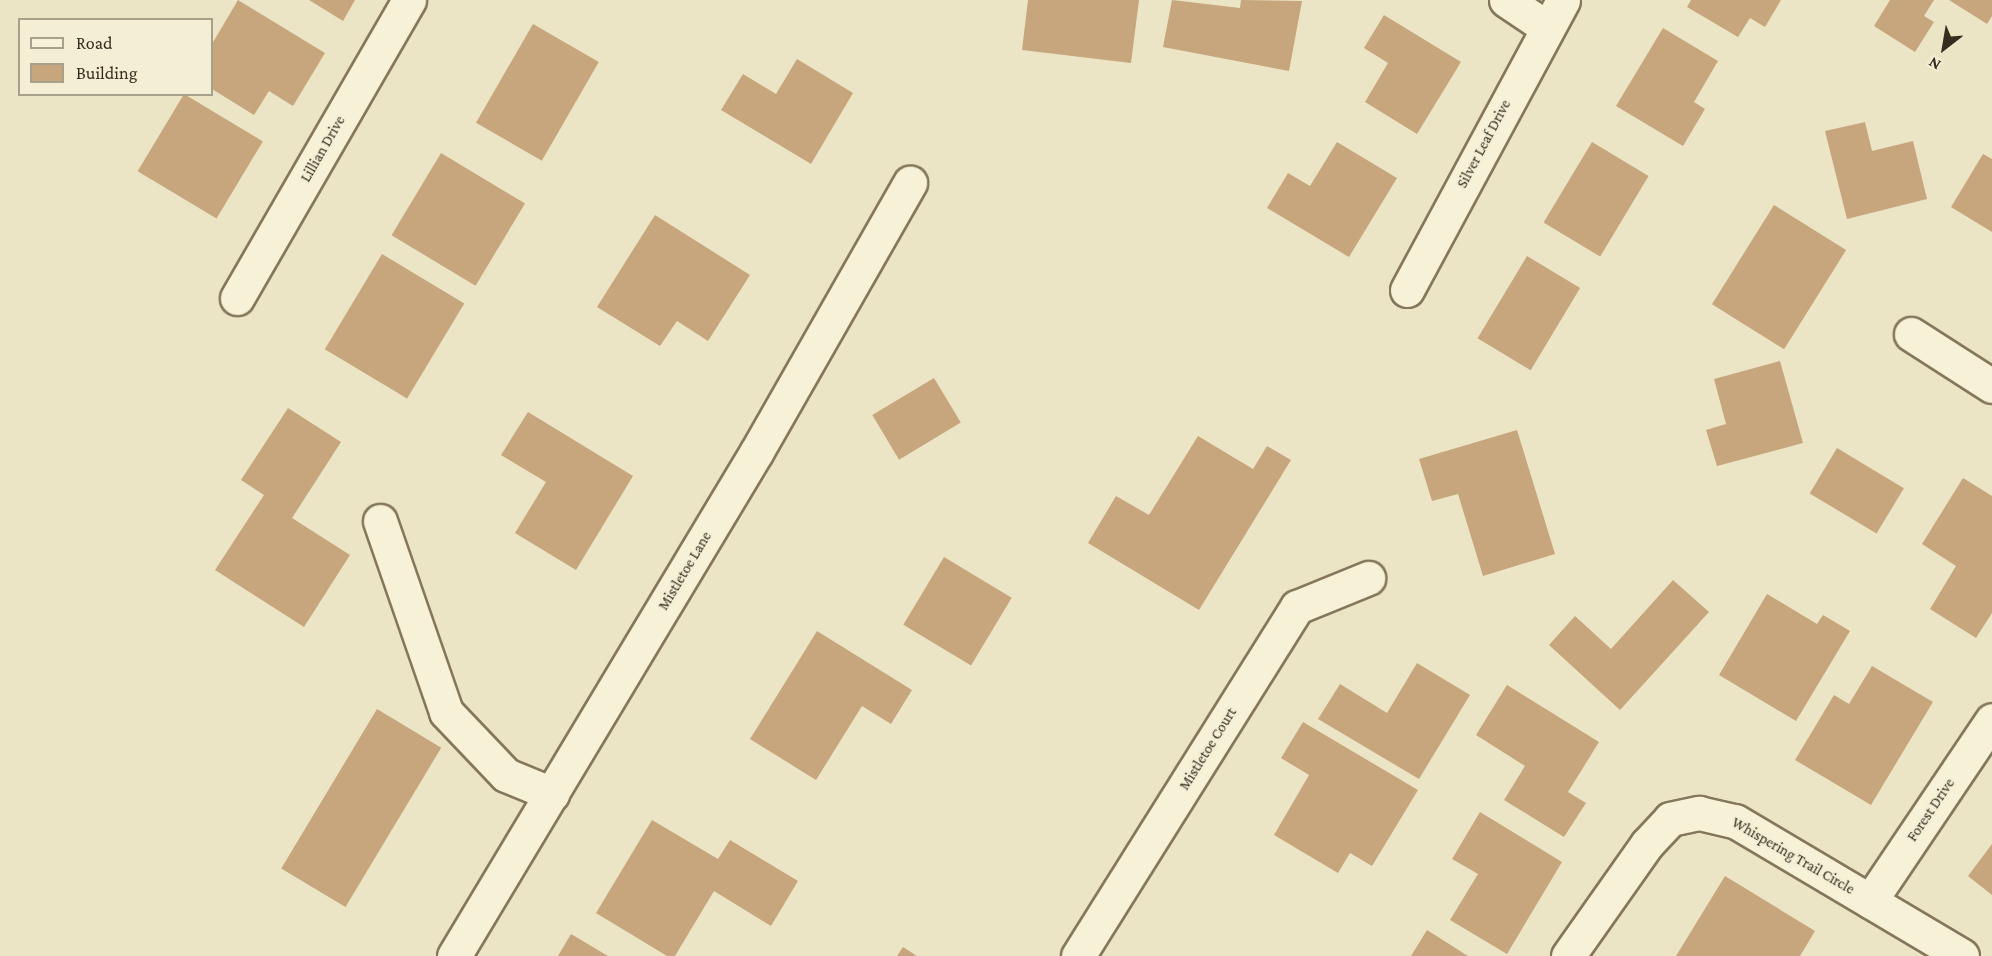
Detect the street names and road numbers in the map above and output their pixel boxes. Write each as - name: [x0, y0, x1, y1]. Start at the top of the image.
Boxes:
- street label: Silver Leaf Drive: [1453, 97, 1515, 191]
- street label: Lillian Drive: [297, 113, 349, 185]
- street label: Mistletoe Lane: [654, 528, 716, 614]
- street label: Mistletoe Court: [1175, 704, 1241, 794]
- street label: Forest Drive: [1903, 775, 1959, 845]
- street label: Whispering Trail Circle: [1728, 814, 1858, 898]

